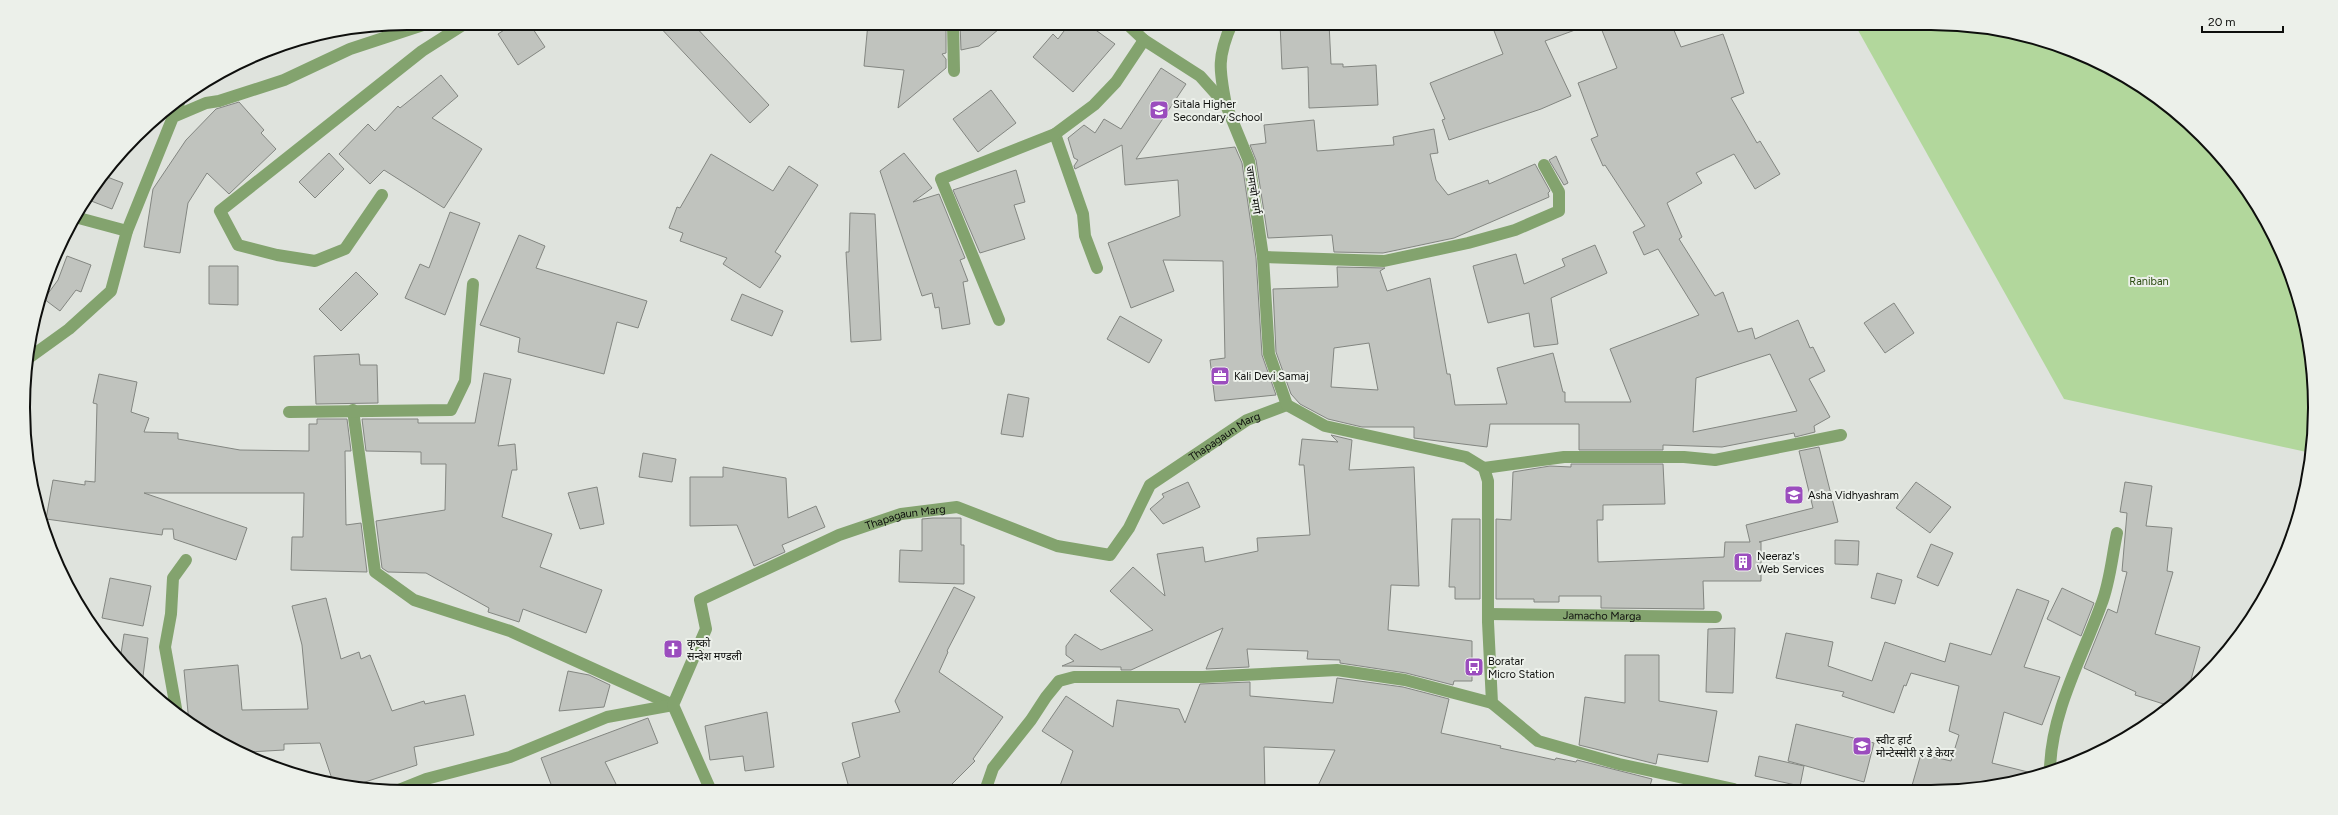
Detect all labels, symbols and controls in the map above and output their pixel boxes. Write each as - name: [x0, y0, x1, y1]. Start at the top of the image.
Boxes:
- scale bar: [2202, 8, 2283, 34]
- text: 20 m: [2208, 15, 2236, 29]
- place label: Sitala Higher Secondary School: [1173, 98, 1263, 124]
- school or university icon: Sitala Higher Secondary School: [1148, 99, 1170, 121]
- street label: जामाचो मार्ग: [1243, 165, 1263, 216]
- park label: Raniban: [2129, 275, 2169, 288]
- office icon: Kali Devi Samaj: [1209, 365, 1231, 387]
- place label: Kali Devi Samaj: [1234, 370, 1309, 383]
- street label: Thapagaun Marg: [1186, 409, 1262, 464]
- school or university icon: Asha Vidhyashram: [1783, 484, 1805, 506]
- place label: Asha Vidhyashram: [1808, 489, 1899, 502]
- street label: Thapagaun Marg: [863, 502, 946, 532]
- place label: Neeraz's Web Services: [1757, 550, 1824, 576]
- building icon: Neeraz's Web Services: [1732, 551, 1754, 573]
- street label: Jamacho Marga: [1563, 608, 1641, 623]
- place label: कृष्को सन्देश मण्डली: [687, 637, 742, 663]
- church icon: कृष्को सन्देश मण्डली: [662, 638, 684, 660]
- place label: Boratar Micro Station: [1488, 655, 1554, 681]
- bus stop icon: Boratar Micro Station: [1463, 656, 1485, 678]
- place label: स्वीट हार्ट मोन्टेस्सोरी र डे केयर: [1876, 734, 1955, 760]
- school or university icon: स्वीट हार्ट मोन्टेस्सोरी र डे केयर: [1851, 735, 1873, 757]

